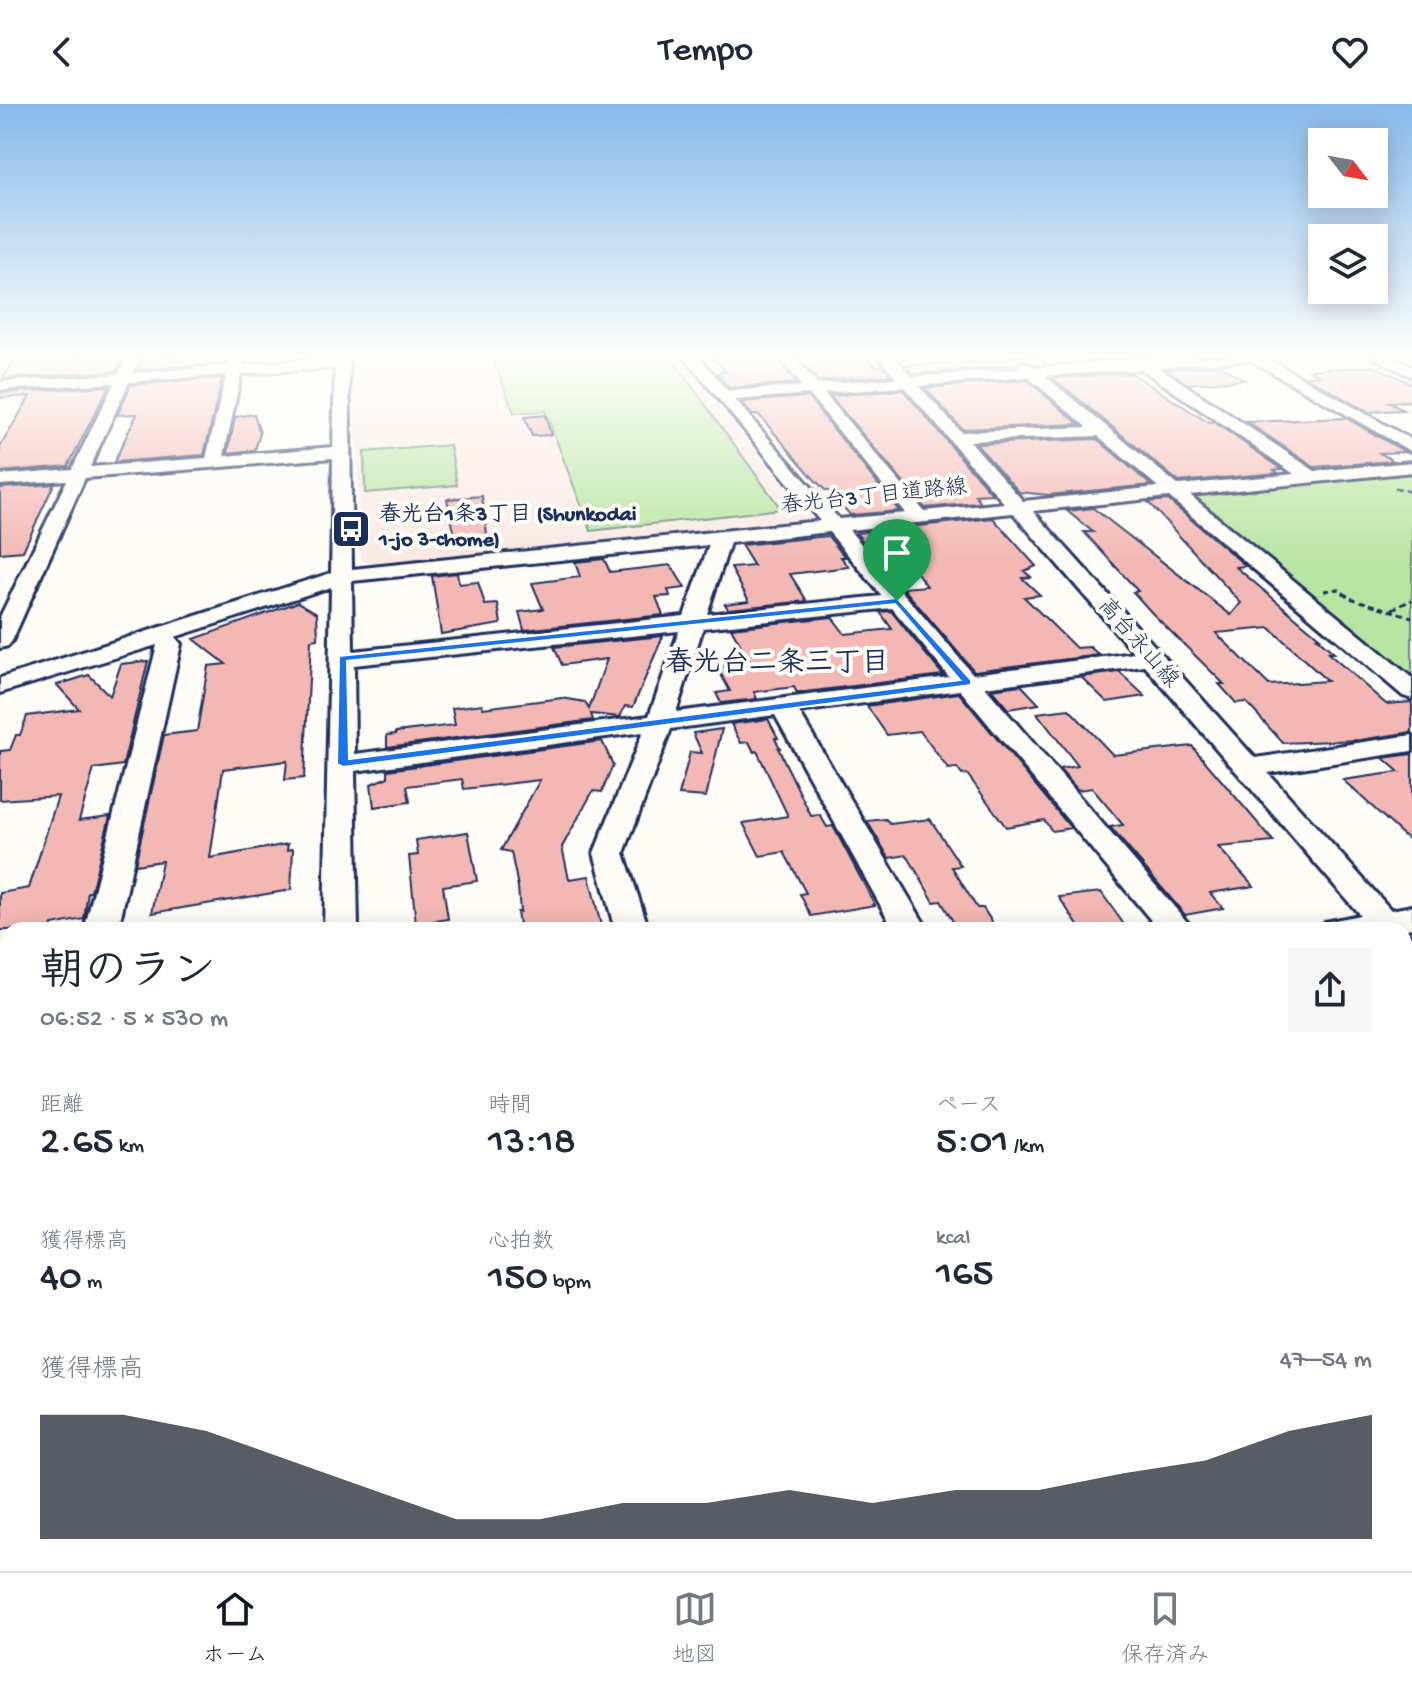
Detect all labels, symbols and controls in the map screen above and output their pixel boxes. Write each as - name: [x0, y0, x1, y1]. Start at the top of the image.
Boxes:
- icon: back: [40, 30, 84, 74]
- icon: heart: [1328, 30, 1372, 74]
- text: Tempo: [659, 31, 753, 74]
- north arrow: [1308, 128, 1388, 208]
- map controls: [1308, 128, 1388, 304]
- button: layers: [1308, 224, 1388, 304]
- street label: 春光台3丁目道路線: [779, 473, 969, 521]
- place label: 春光台1条3丁目 (Shunkodai 1-jo 3-chome): [378, 501, 637, 554]
- bus stop icon: 春光台1条3丁目 (Shunkodai 1-jo 3-chome): [330, 508, 372, 550]
- pin: [863, 519, 931, 601]
- icon: arrive: [875, 531, 919, 575]
- street label: 高台永山線: [1091, 593, 1184, 694]
- district label: 春光台二条三丁目: [665, 646, 889, 681]
- button: share: [1288, 948, 1372, 1032]
- text: 朝のラン: [40, 949, 216, 1001]
- text: 06:52 · 5 × 530 m: [40, 1005, 228, 1036]
- text: 距離: [40, 1094, 84, 1120]
- text: 時間: [488, 1094, 532, 1120]
- text: ペース: [936, 1094, 1001, 1120]
- text: 2.65: [40, 1120, 113, 1167]
- text: 13:18: [488, 1120, 576, 1167]
- text: 5:01: [936, 1120, 1008, 1167]
- text: km: [113, 1134, 144, 1160]
- text: /km: [1008, 1134, 1044, 1160]
- text: kcal: [936, 1226, 970, 1252]
- text: 獲得標高: [40, 1230, 128, 1256]
- text: 心拍数: [488, 1230, 554, 1256]
- text: 165: [936, 1252, 993, 1299]
- text: 40: [40, 1256, 82, 1303]
- text: 150: [488, 1256, 548, 1303]
- text: m: [82, 1270, 102, 1296]
- text: bpm: [548, 1270, 591, 1296]
- text: 47–54 m: [1280, 1346, 1372, 1377]
- text: 獲得標高: [40, 1356, 144, 1387]
- tab: ホーム: [202, 1587, 268, 1670]
- tab: 地図: [673, 1587, 717, 1670]
- tab: 保存済み: [1121, 1587, 1210, 1670]

